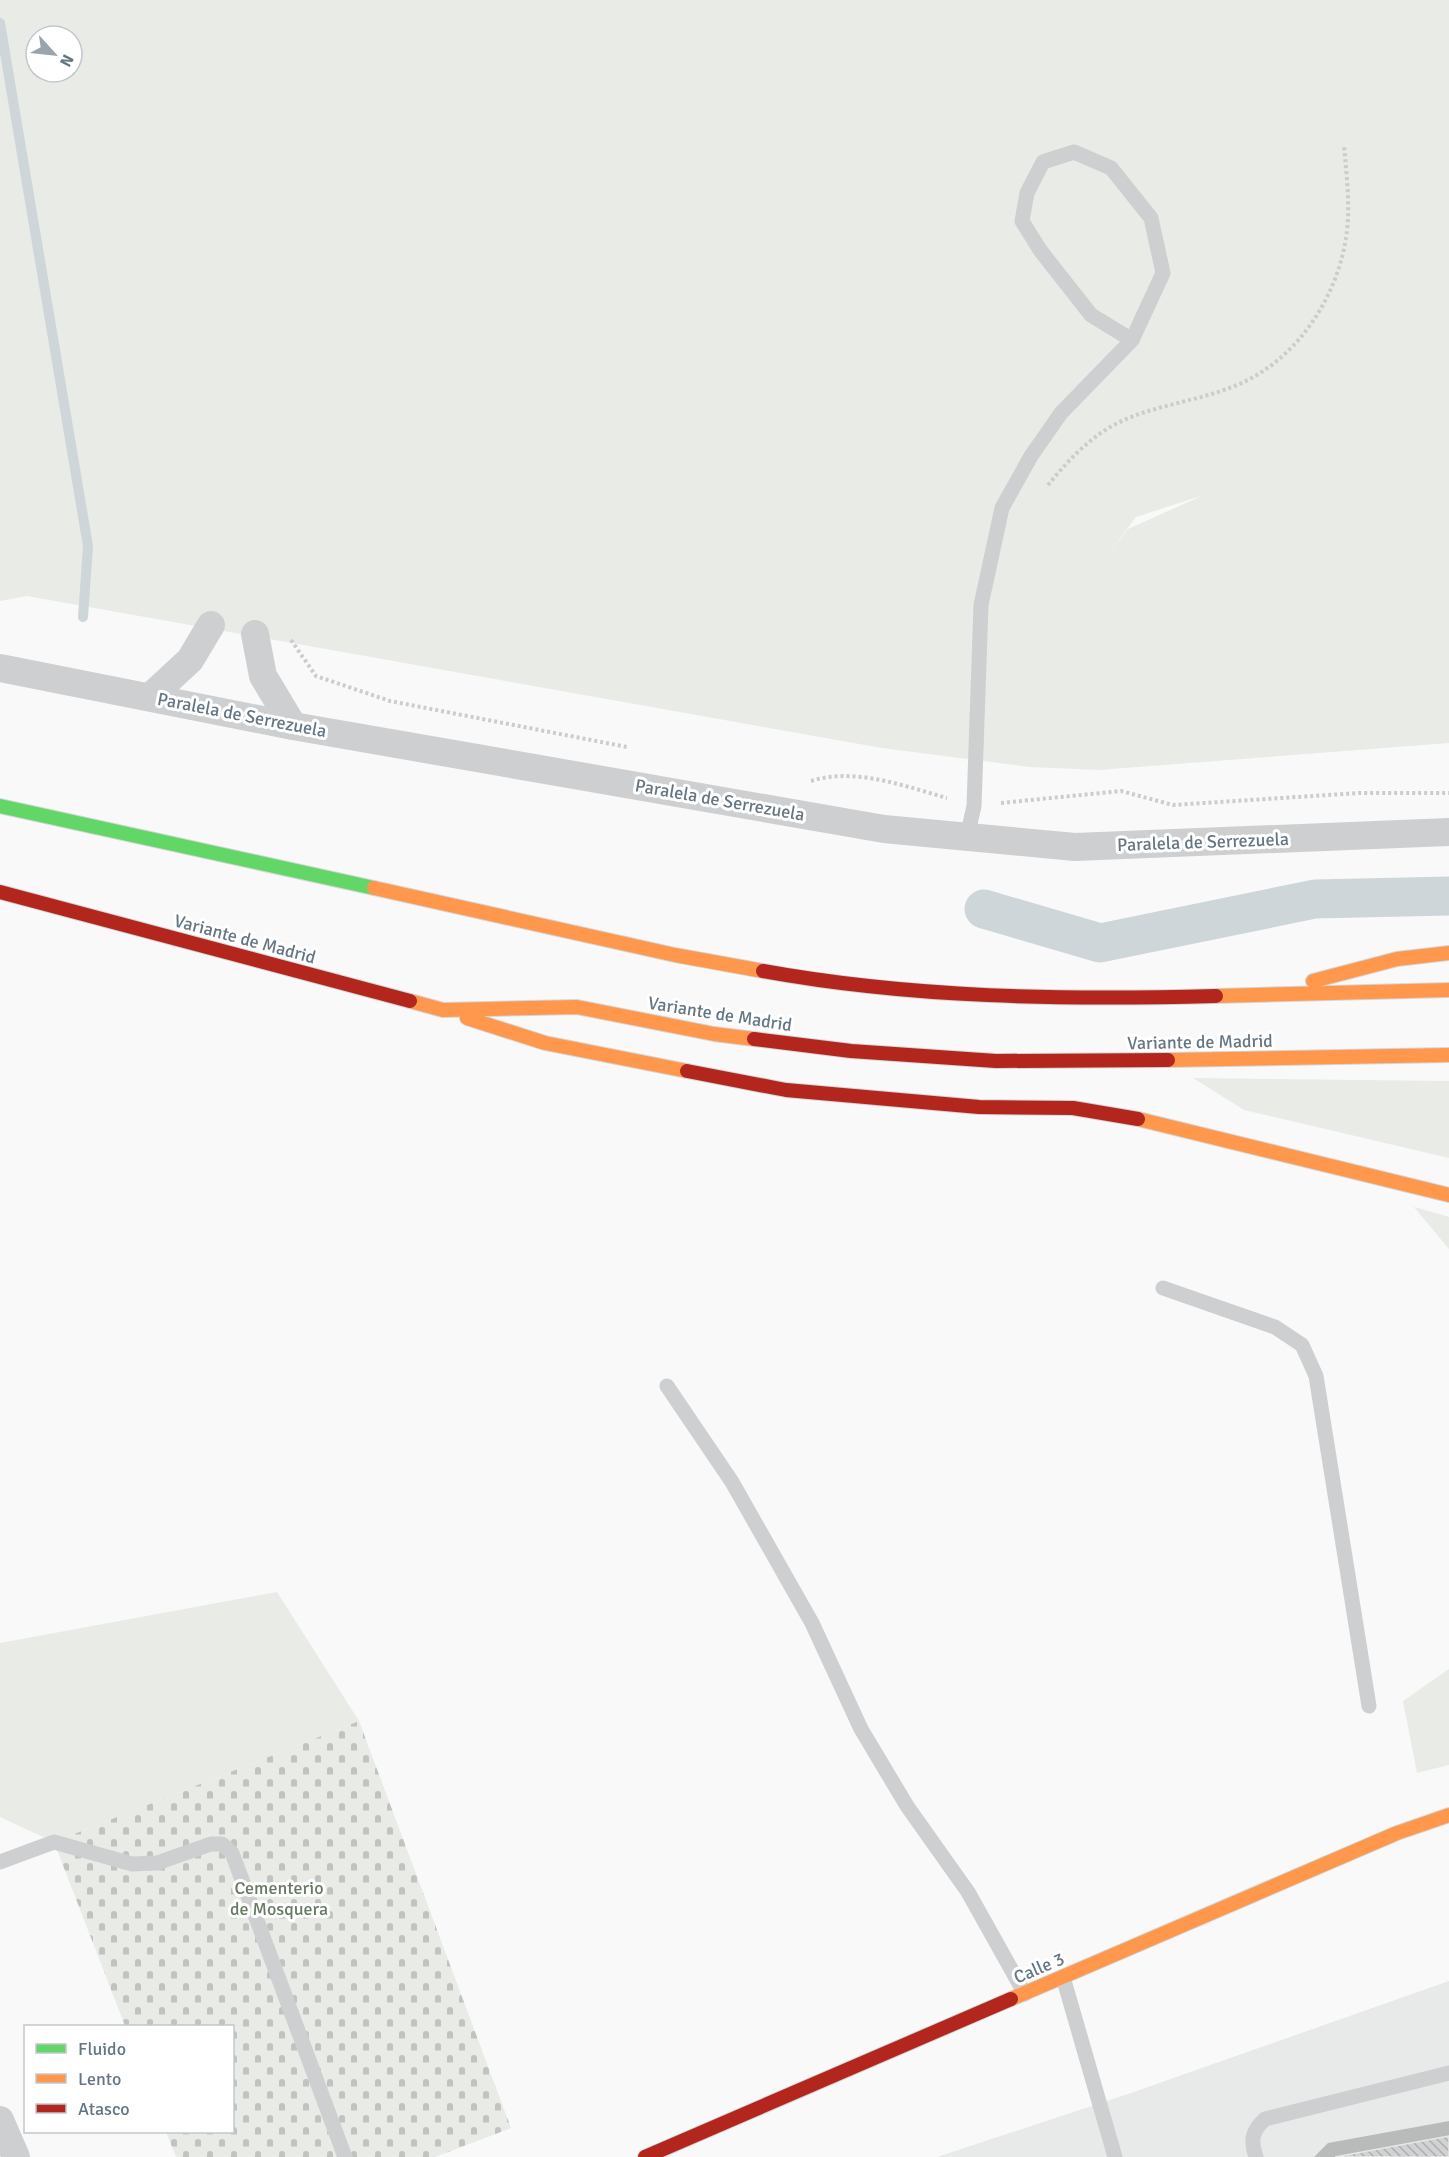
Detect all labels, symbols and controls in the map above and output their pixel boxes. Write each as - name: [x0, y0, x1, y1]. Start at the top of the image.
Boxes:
- north arrow: [24, 24, 84, 84]
- text: N: [55, 51, 78, 70]
- street label: Paralela de Serrezuela: [156, 688, 328, 742]
- street label: Paralela de Serrezuela: [633, 774, 807, 826]
- street label: Paralela de Serrezuela: [1117, 828, 1289, 856]
- street label: Variante de Madrid: [172, 910, 318, 968]
- street label: Variante de Madrid: [646, 992, 794, 1036]
- street label: Variante de Madrid: [1127, 1030, 1273, 1054]
- park label: Cementerio de Mosquera: [230, 1877, 328, 1920]
- street label: Calle 3: [1010, 1948, 1068, 1988]
- legend: [24, 2025, 234, 2133]
- text: Fluido: [78, 2038, 126, 2060]
- text: Lento: [78, 2068, 121, 2090]
- text: Atasco: [78, 2098, 130, 2120]

